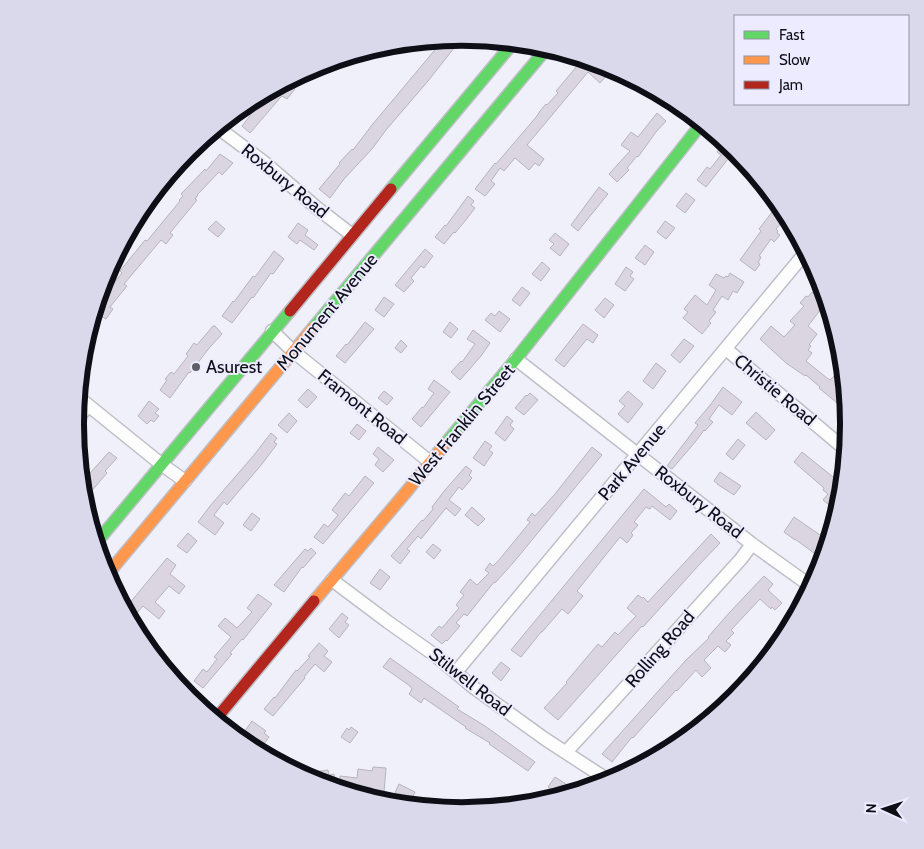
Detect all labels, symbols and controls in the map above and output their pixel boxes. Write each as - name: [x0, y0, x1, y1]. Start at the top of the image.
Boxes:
- legend: [734, 15, 909, 105]
- text: Fast: [779, 26, 804, 44]
- text: Slow: [779, 51, 810, 69]
- text: Jam: [778, 76, 803, 94]
- street label: Roxbury Road: [237, 139, 333, 223]
- street label: Monument Avenue: [272, 249, 382, 375]
- street label: Christie Road: [730, 349, 820, 431]
- place label: Asurest: [206, 356, 262, 378]
- street label: West Franklin Street: [405, 360, 519, 490]
- marker: Asurest: [190, 361, 202, 373]
- street label: Framont Road: [313, 365, 411, 449]
- street label: Park Avenue: [593, 419, 671, 505]
- street label: Roxbury Road: [651, 461, 747, 543]
- street label: Rolling Road: [621, 606, 699, 692]
- street label: Stilwell Road: [425, 643, 515, 721]
- north arrow: [859, 784, 909, 834]
- text: N: [862, 803, 880, 814]

